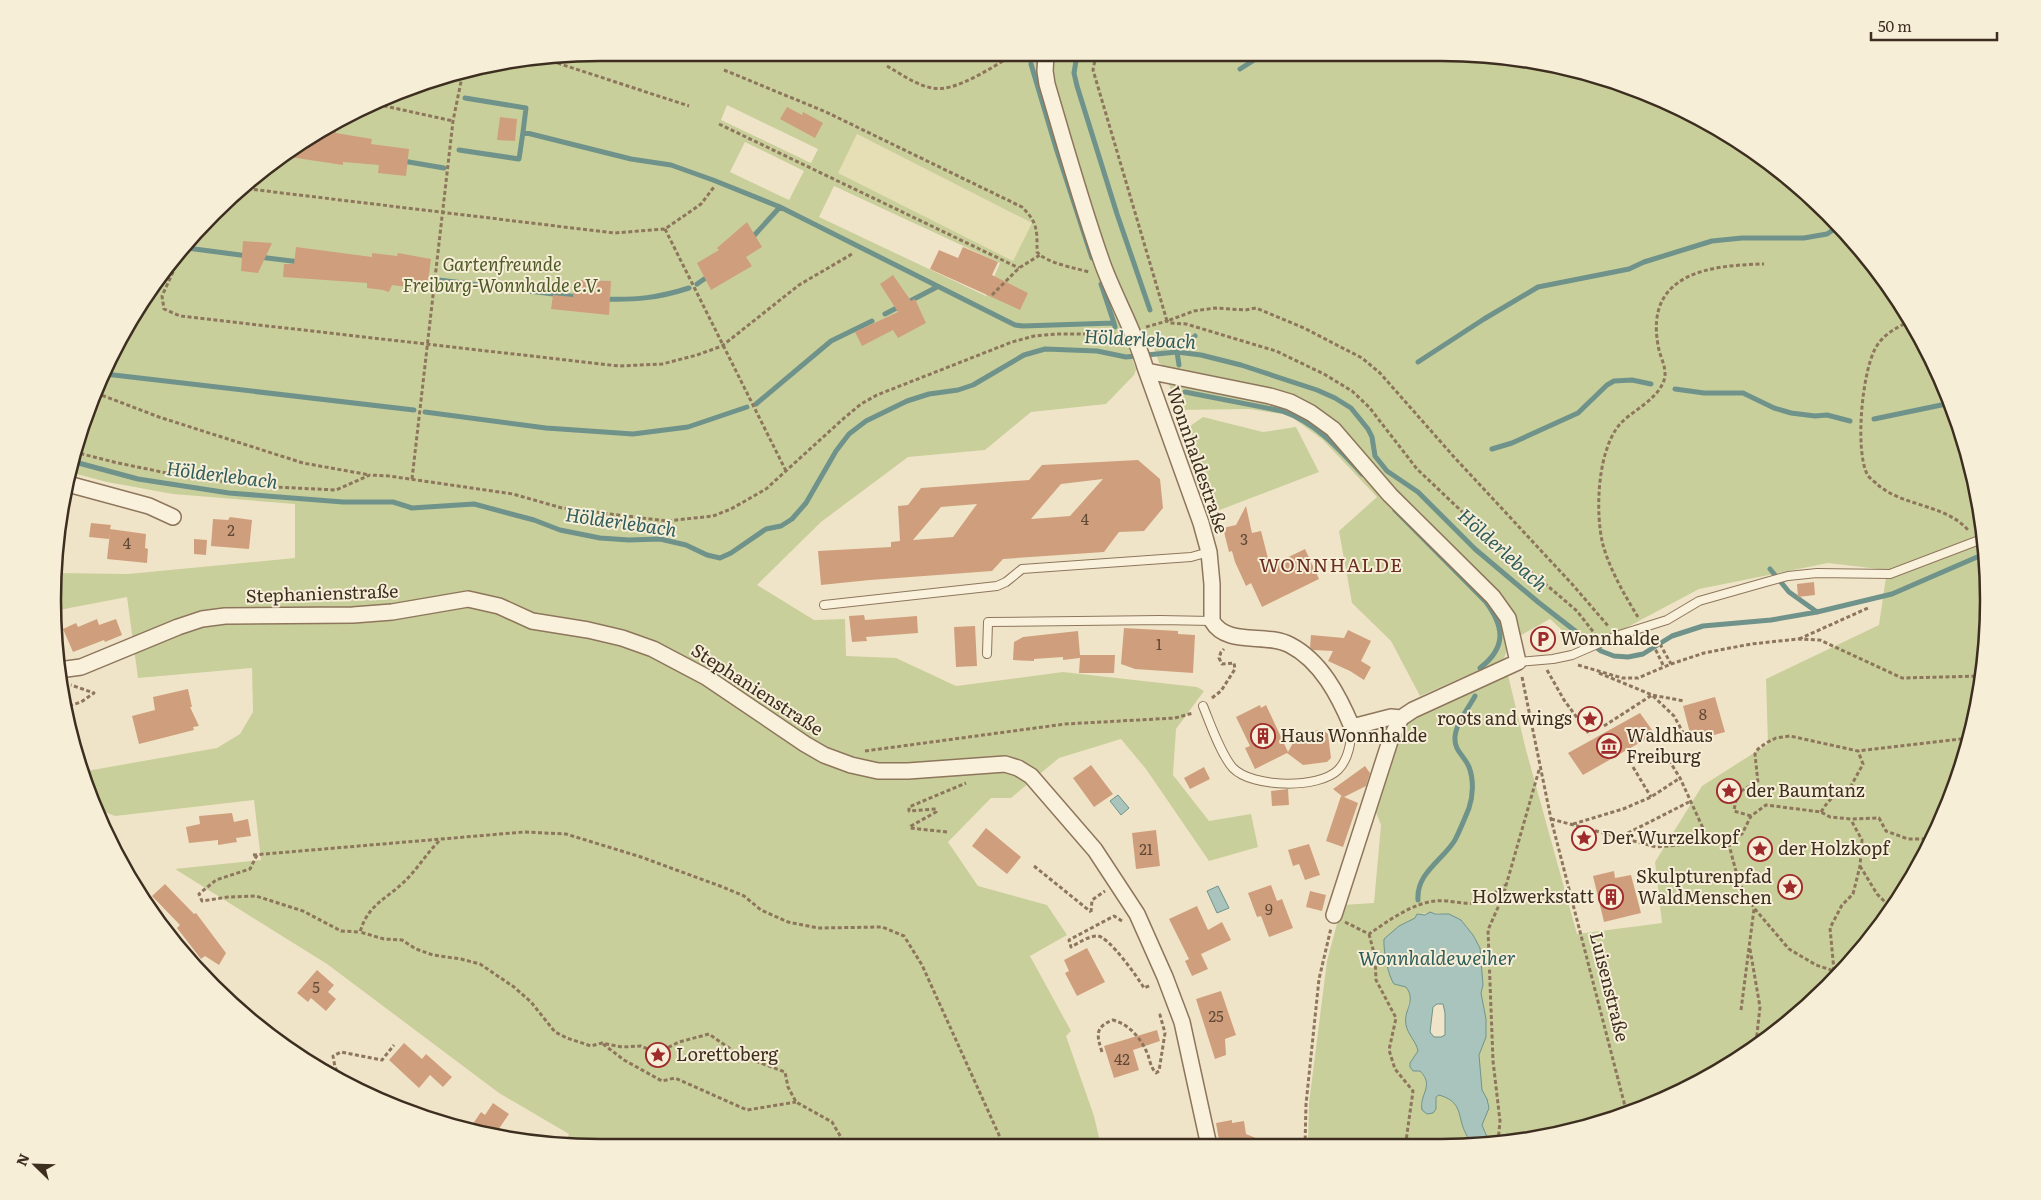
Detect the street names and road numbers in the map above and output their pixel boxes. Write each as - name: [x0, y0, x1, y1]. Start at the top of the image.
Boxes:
- street label: Wonnhaldestraße: [1161, 382, 1236, 537]
- street label: Stephanienstraße: [245, 576, 399, 609]
- street label: Stephanienstraße: [686, 636, 829, 742]
- street label: Luisenstraße: [1584, 929, 1637, 1044]

